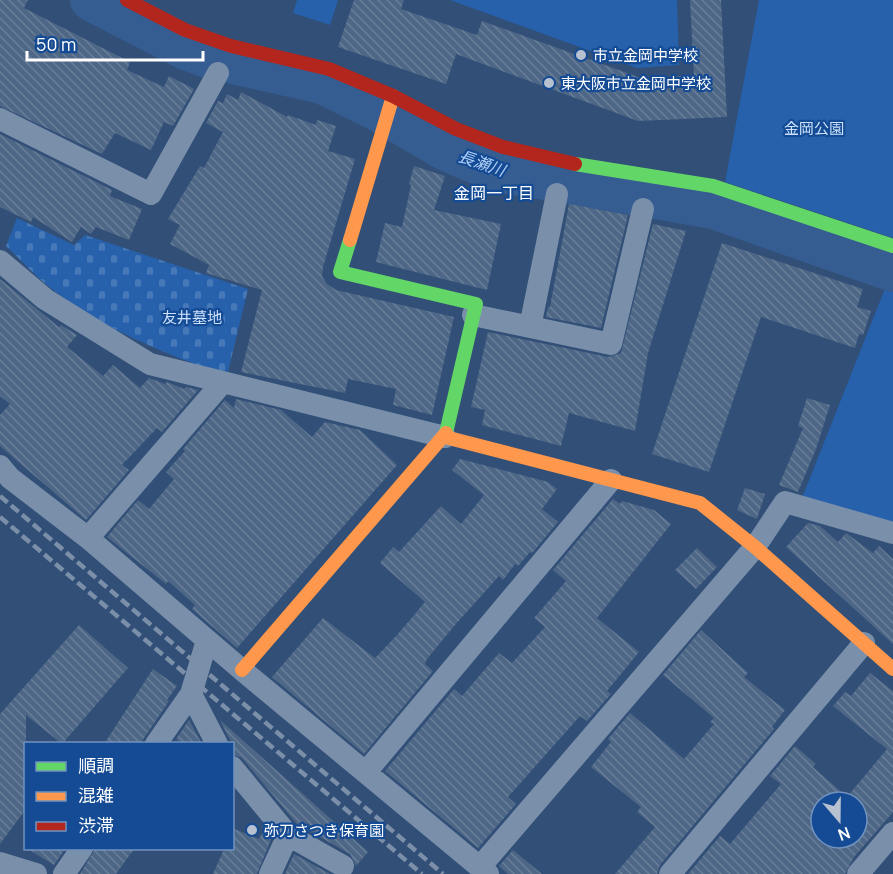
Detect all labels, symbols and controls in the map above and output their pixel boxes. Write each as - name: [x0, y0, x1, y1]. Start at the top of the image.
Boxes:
- scale bar: [27, 24, 202, 62]
- text: 50 m: [36, 32, 76, 56]
- place label: 市立金岡中学校: [593, 45, 698, 66]
- marker: 市立金岡中学校: [574, 48, 588, 62]
- place label: 東大阪市立金岡中学校: [561, 73, 711, 94]
- marker: 東大阪市立金岡中学校: [542, 76, 556, 90]
- park label: 金岡公園: [784, 118, 844, 139]
- water label: 長瀬川: [456, 145, 510, 182]
- district label: 金岡一丁目: [454, 182, 534, 204]
- park label: 友井墓地: [162, 307, 222, 328]
- legend: [24, 742, 234, 850]
- text: 順調: [78, 753, 114, 777]
- text: 混雑: [78, 783, 114, 807]
- north arrow: [809, 790, 869, 850]
- text: 渋滞: [78, 813, 114, 837]
- place label: 弥刀さつき保育園: [264, 820, 384, 841]
- text: N: [835, 822, 853, 846]
- marker: 弥刀さつき保育園: [245, 823, 259, 837]

